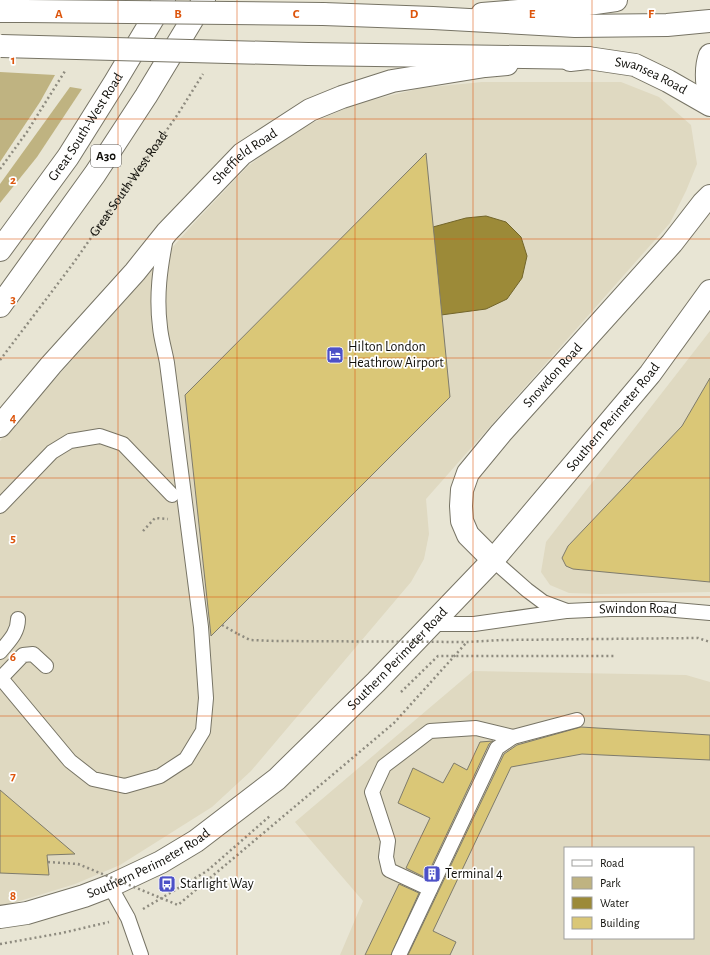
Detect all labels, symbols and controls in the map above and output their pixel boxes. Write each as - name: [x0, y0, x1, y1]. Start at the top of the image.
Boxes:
- text: A: [55, 8, 63, 21]
- text: B: [174, 8, 182, 21]
- text: C: [293, 8, 300, 21]
- text: D: [410, 8, 419, 21]
- text: E: [529, 8, 536, 21]
- text: F: [648, 8, 655, 21]
- text: 1: [11, 54, 15, 67]
- street label: Swansea Road: [614, 55, 689, 97]
- street label: Great South-West Road: [46, 71, 126, 184]
- street label: Sheffield Road: [210, 126, 280, 187]
- street label: Great South West Road: [87, 129, 170, 239]
- road number: A30: [91, 145, 121, 167]
- text: 2: [10, 174, 16, 187]
- text: 3: [10, 293, 16, 306]
- place label: Hilton London Heathrow Airport: [348, 340, 444, 370]
- street label: Snowdon Road: [520, 341, 585, 410]
- hotel icon: Hilton London Heathrow Airport: [325, 345, 345, 365]
- street label: Southern Perimeter Road: [564, 361, 662, 474]
- text: 4: [10, 412, 17, 425]
- text: 5: [10, 532, 16, 545]
- street label: Swindon Road: [599, 602, 677, 617]
- street label: Southern Perimeter Road: [345, 605, 450, 713]
- text: 6: [10, 651, 16, 664]
- text: 7: [10, 770, 16, 783]
- street label: Southern Perimeter Road: [85, 826, 213, 901]
- legend: [564, 847, 694, 939]
- text: Road: [600, 857, 624, 869]
- building icon: Terminal 4: [422, 864, 442, 884]
- place label: Terminal 4: [445, 867, 503, 881]
- bus stop icon: Starlight Way: [157, 874, 177, 894]
- place label: Starlight Way: [180, 877, 254, 891]
- text: Park: [600, 877, 621, 889]
- text: 8: [10, 890, 16, 903]
- text: Water: [600, 897, 629, 909]
- text: Building: [600, 917, 640, 929]

